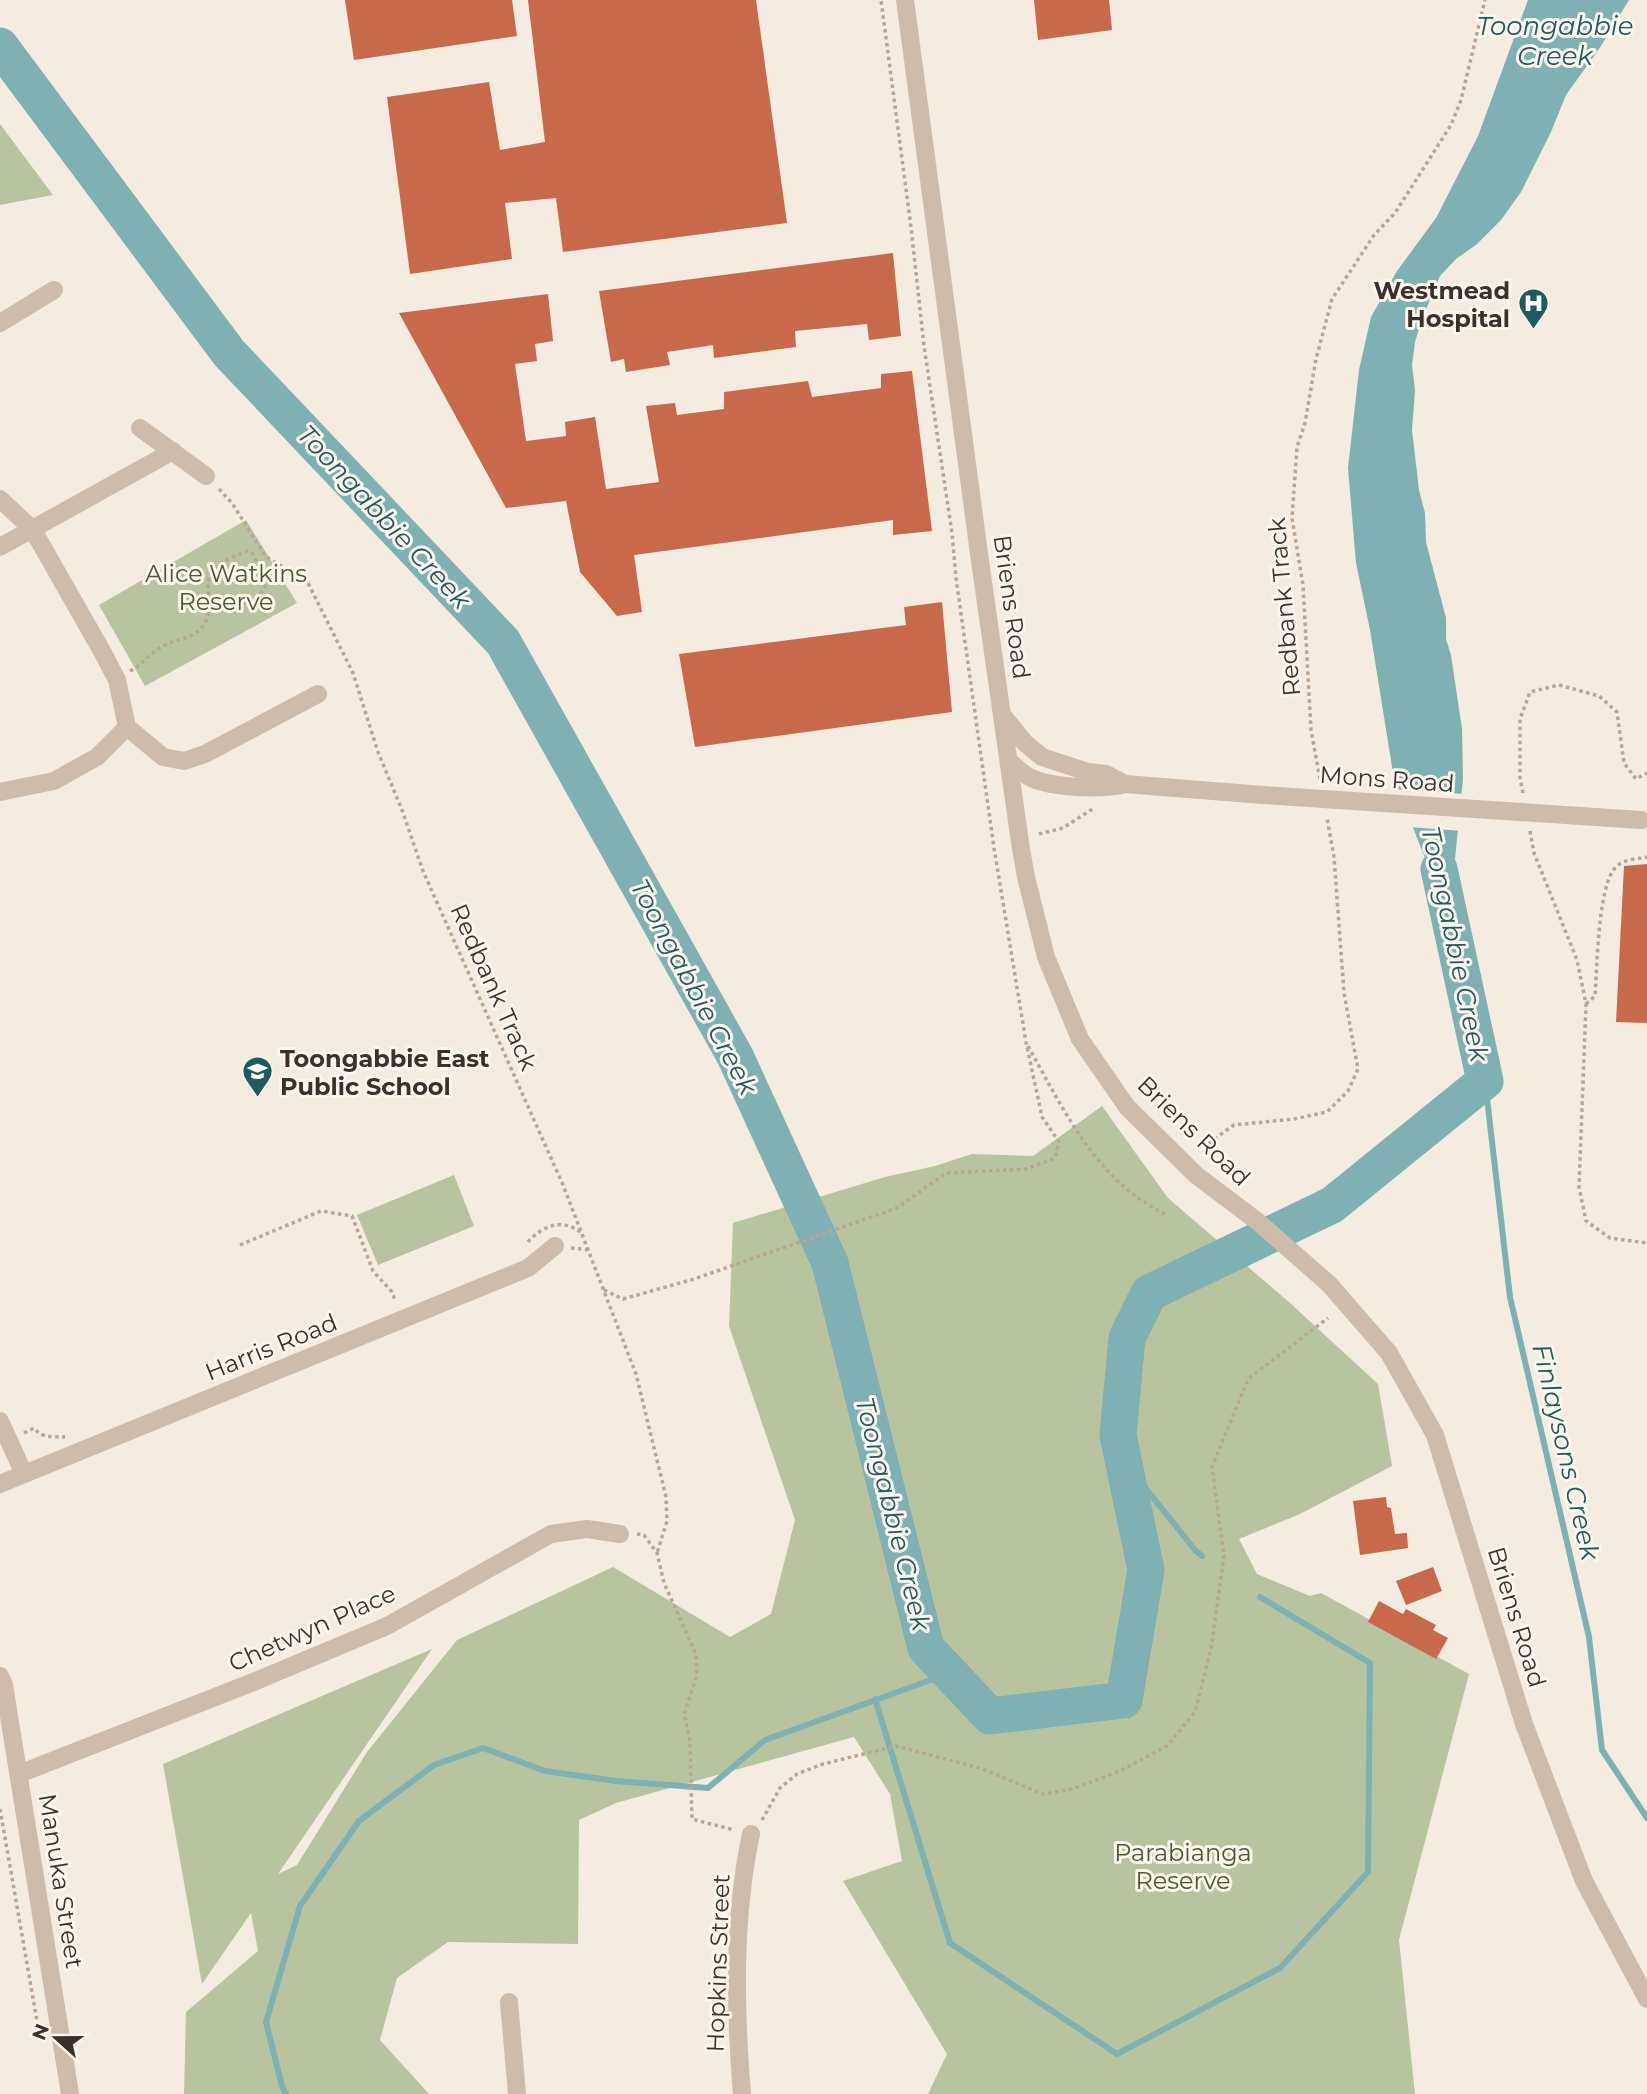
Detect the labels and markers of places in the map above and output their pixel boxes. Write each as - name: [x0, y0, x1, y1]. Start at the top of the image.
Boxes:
- place label: Westmead Hospital: [1374, 276, 1510, 333]
- hospital icon: Westmead Hospital: [1516, 287, 1550, 331]
- place label: Toongabbie East Public School: [280, 1044, 490, 1101]
- school or university icon: Toongabbie East Public School: [240, 1055, 274, 1099]

